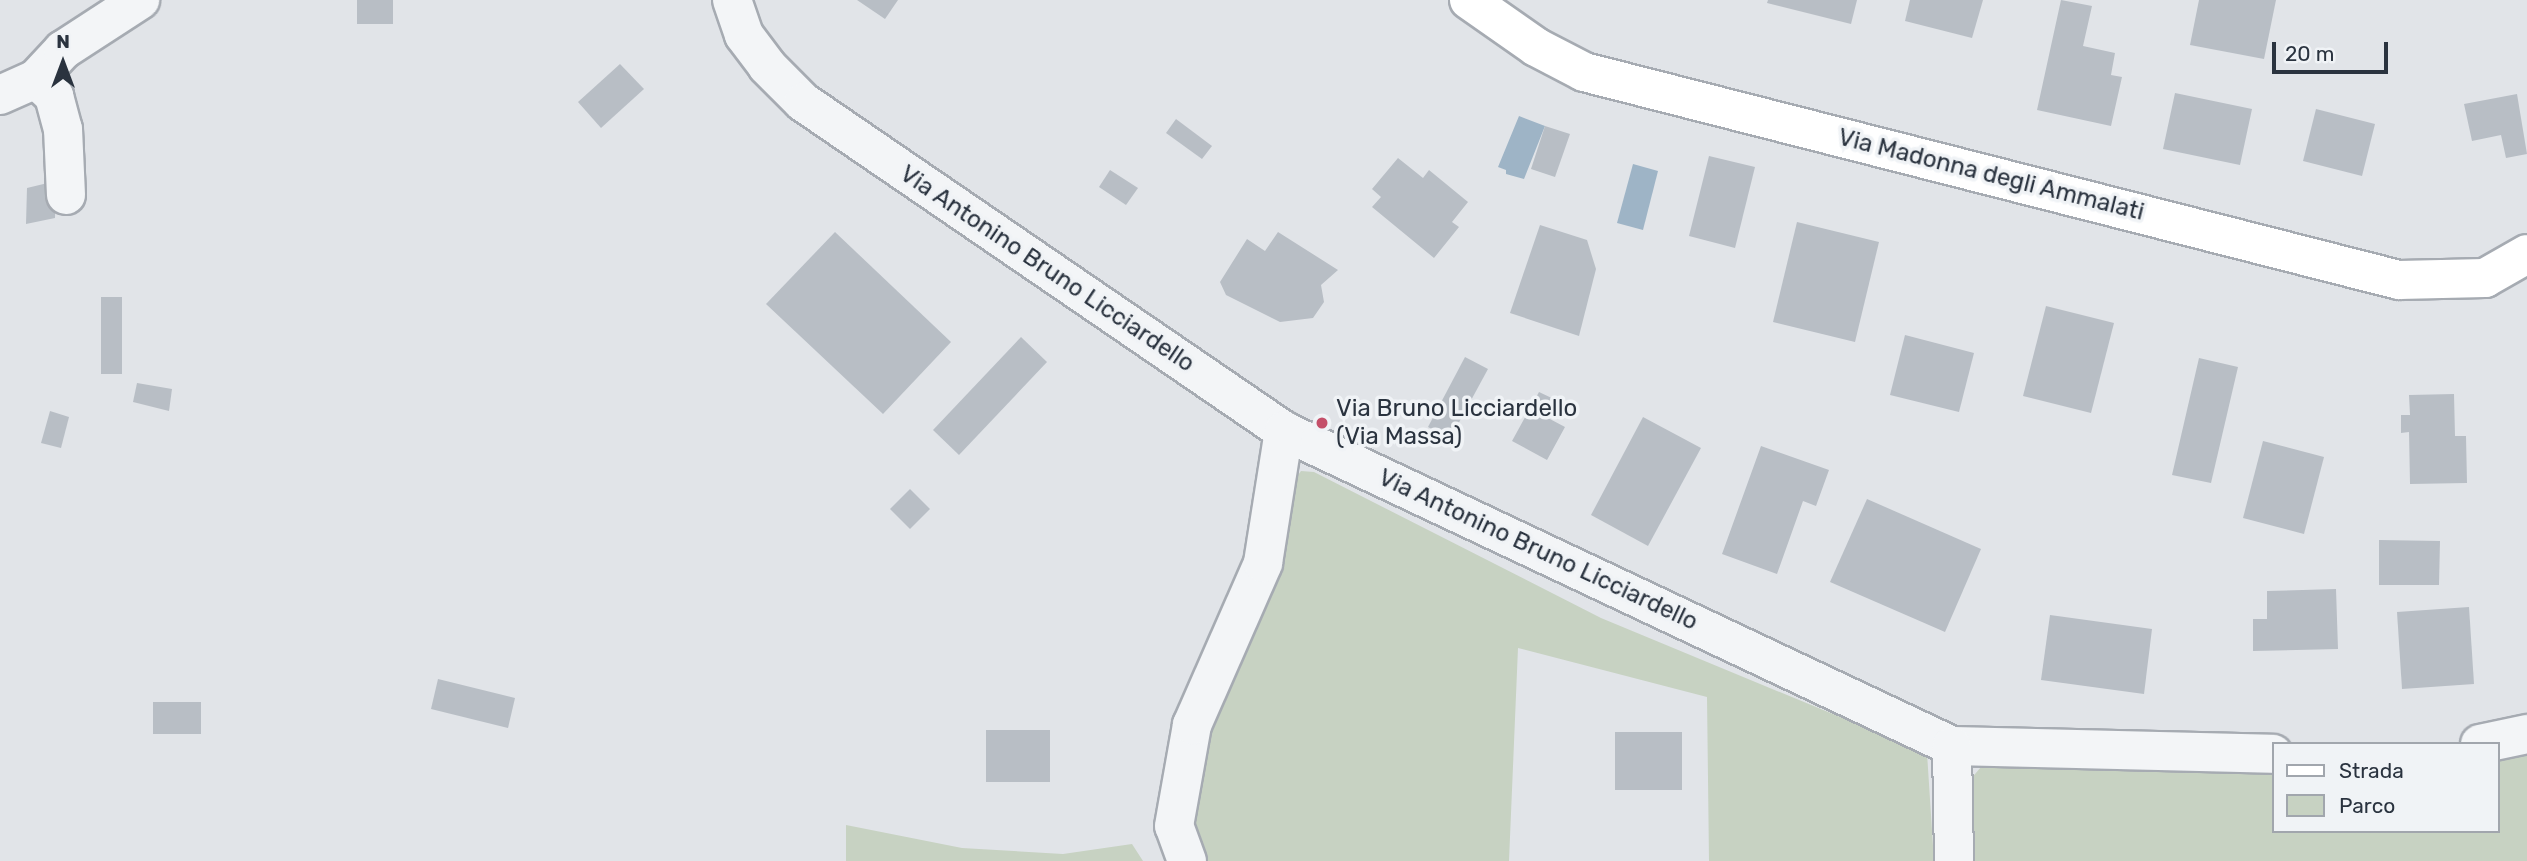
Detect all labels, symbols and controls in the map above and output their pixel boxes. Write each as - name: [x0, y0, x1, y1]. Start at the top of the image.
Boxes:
- north arrow: [28, 28, 98, 98]
- scale bar: [2275, 28, 2390, 72]
- text: N: [56, 30, 70, 53]
- text: 20 m: [2285, 41, 2334, 66]
- street label: Via Madonna degli Ammalati: [1835, 123, 2147, 227]
- street label: Via Antonino Bruno Licciardello: [894, 159, 1200, 379]
- place label: Via Bruno Licciardello (Via Massa): [1336, 395, 1577, 451]
- marker: Via Bruno Licciardello (Via Massa): [1314, 415, 1330, 431]
- street label: Via Antonino Bruno Licciardello: [1374, 463, 1702, 637]
- legend: [2272, 742, 2499, 833]
- text: Strada: [2339, 758, 2404, 783]
- text: Parco: [2339, 793, 2395, 818]

